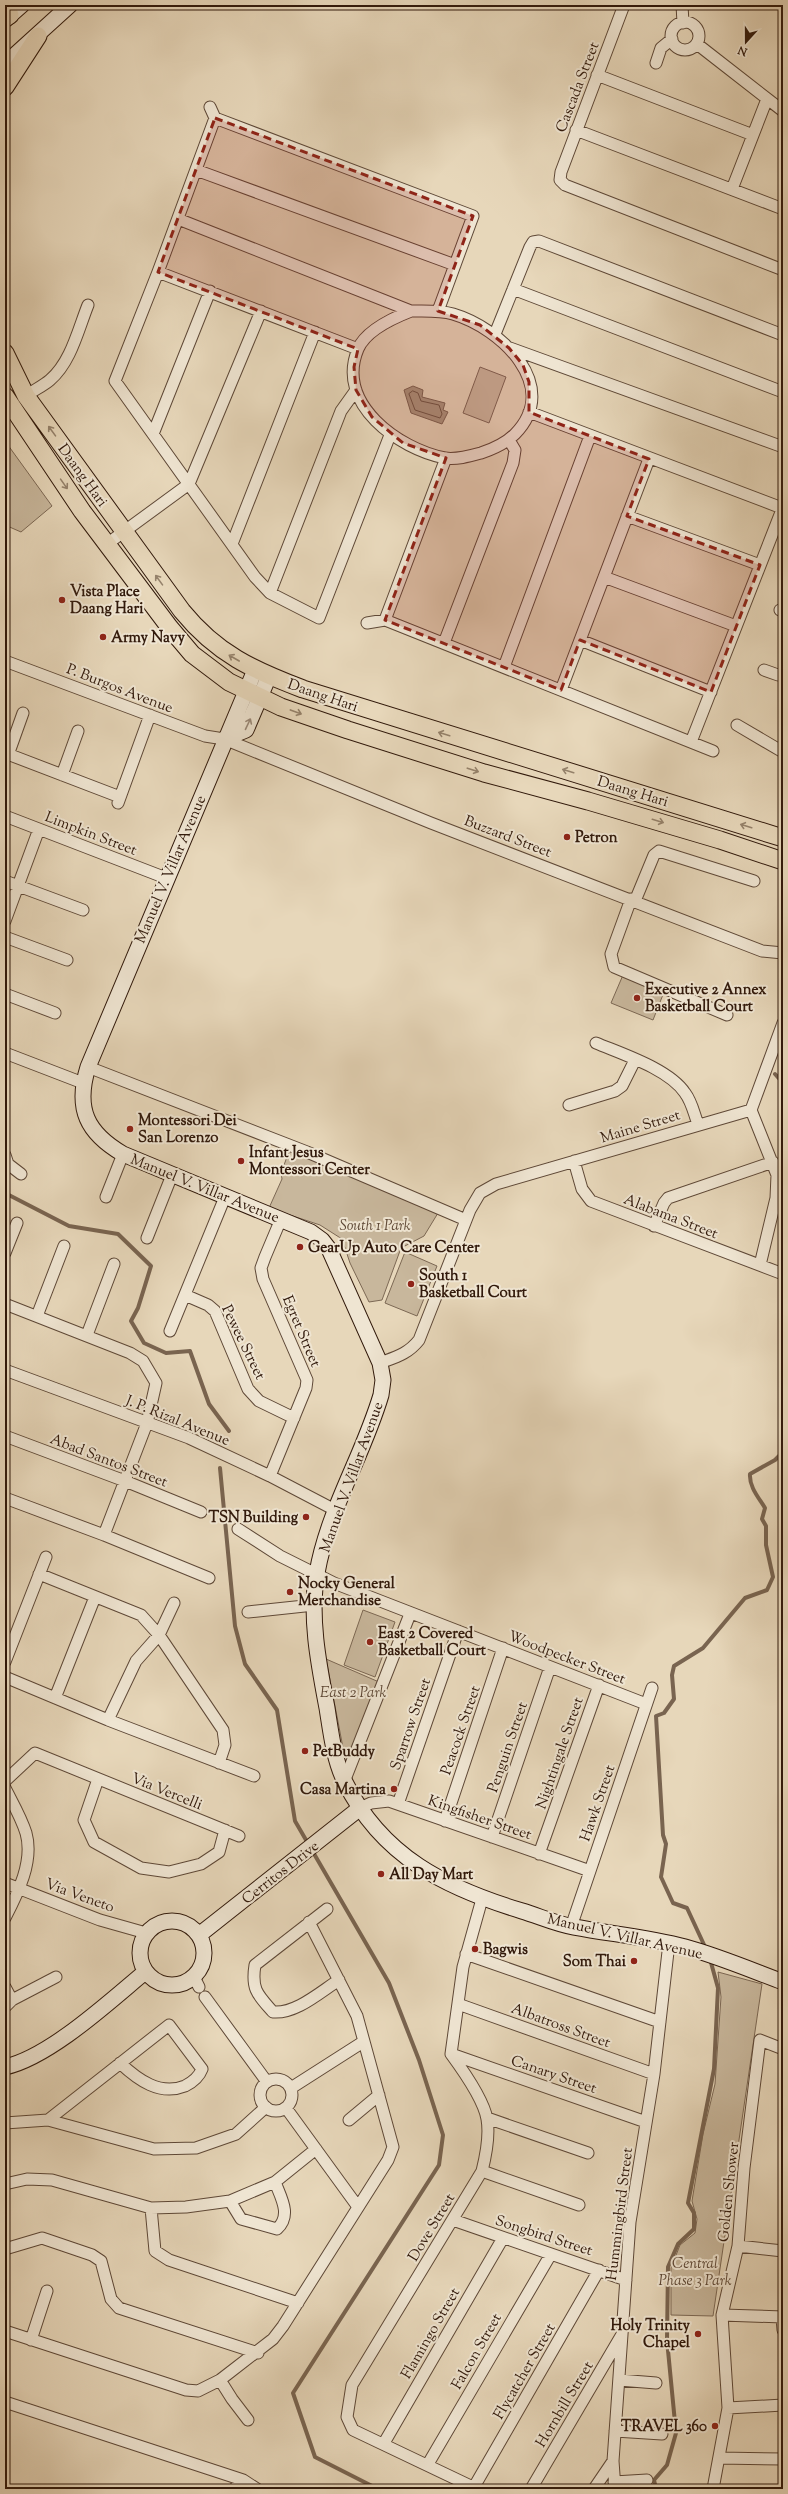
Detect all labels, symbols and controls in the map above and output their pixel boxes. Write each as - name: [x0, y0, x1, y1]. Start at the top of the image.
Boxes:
- north arrow: [726, 22, 766, 62]
- street label: Cascada Street: [551, 39, 605, 136]
- text: N: [736, 41, 751, 60]
- one-way arrow: [48, 426, 56, 437]
- street label: Daang Hari: [52, 440, 112, 512]
- one-way arrow: [60, 479, 68, 490]
- one-way arrow: [155, 574, 163, 585]
- place label: Vista Place Daang Hari: [70, 582, 144, 620]
- marker: Vista Place Daang Hari: [57, 595, 67, 605]
- place label: Army Navy: [111, 628, 186, 649]
- marker: Army Navy: [98, 632, 108, 642]
- one-way arrow: [228, 654, 240, 662]
- street label: P. Burgos Avenue: [63, 659, 176, 719]
- street label: Daang Hari: [284, 675, 361, 718]
- one-way arrow: [289, 709, 301, 717]
- one-way arrow: [245, 719, 252, 731]
- one-way arrow: [437, 730, 450, 737]
- one-way arrow: [466, 766, 478, 774]
- one-way arrow: [562, 767, 575, 774]
- street label: Daang Hari: [594, 772, 671, 813]
- street label: Manuel V. Villar Avenue: [131, 792, 212, 947]
- street label: Limpkin Street: [41, 807, 140, 862]
- street label: Buzzard Street: [461, 811, 554, 864]
- one-way arrow: [652, 818, 665, 825]
- one-way arrow: [739, 822, 752, 829]
- place label: Petron: [575, 828, 618, 849]
- marker: Petron: [562, 832, 572, 842]
- place label: Executive 2 Annex Basketball Court: [645, 980, 767, 1018]
- marker: Executive 2 Annex Basketball Court: [632, 993, 642, 1003]
- street label: Maine Street: [598, 1105, 683, 1150]
- place label: Montessori Dei San Lorenzo: [138, 1111, 238, 1149]
- marker: Montessori Dei San Lorenzo: [125, 1124, 135, 1134]
- place label: Infant Jesus Montessori Center: [249, 1143, 370, 1181]
- street label: Manuel V. Villar Avenue: [127, 1150, 282, 1229]
- marker: Infant Jesus Montessori Center: [236, 1156, 246, 1166]
- street label: Alabama Street: [620, 1190, 721, 1245]
- park label: South 1 Park: [339, 1216, 411, 1237]
- place label: GearUp Auto Care Center: [308, 1238, 480, 1259]
- marker: GearUp Auto Care Center: [295, 1242, 305, 1252]
- place label: South 1 Basketball Court: [419, 1266, 528, 1304]
- marker: South 1 Basketball Court: [406, 1279, 416, 1289]
- street label: Egret Street: [276, 1293, 325, 1371]
- street label: Pewee Street: [215, 1302, 270, 1384]
- street label: J. P. Rizal Avenue: [121, 1391, 233, 1452]
- street label: Manuel V. Villar Avenue: [315, 1399, 389, 1556]
- street label: Abad Santos Street: [47, 1429, 170, 1493]
- place label: TSN Building: [208, 1508, 299, 1529]
- marker: TSN Building: [301, 1512, 311, 1522]
- place label: Nocky General Merchandise: [298, 1574, 396, 1612]
- marker: Nocky General Merchandise: [285, 1587, 295, 1597]
- place label: East 2 Covered Basketball Court: [378, 1624, 487, 1662]
- street label: Woodpecker Street: [505, 1626, 628, 1690]
- marker: East 2 Covered Basketball Court: [365, 1637, 375, 1647]
- street label: Sparrow Street: [386, 1676, 437, 1773]
- park label: East 2 Park: [320, 1683, 386, 1704]
- street label: Peacock Street: [436, 1683, 487, 1778]
- street label: Nightingale Street: [531, 1695, 589, 1812]
- street label: Penguin Street: [483, 1699, 534, 1796]
- place label: PetBuddy: [313, 1742, 376, 1763]
- marker: PetBuddy: [300, 1746, 310, 1756]
- street label: Hawk Street: [575, 1762, 621, 1845]
- street label: Via Vercelli: [128, 1769, 205, 1816]
- place label: Casa Martina: [300, 1780, 386, 1801]
- marker: Casa Martina: [389, 1784, 399, 1794]
- street label: Kingfisher Street: [425, 1791, 534, 1846]
- street label: Cerritos Drive: [238, 1836, 324, 1910]
- place label: All Day Mart: [389, 1865, 474, 1886]
- marker: All Day Mart: [376, 1869, 386, 1879]
- street label: Via Veneto: [42, 1874, 117, 1919]
- street label: Manuel V. Villar Avenue: [545, 1909, 705, 1966]
- place label: Bagwis: [483, 1940, 528, 1961]
- marker: Bagwis: [470, 1944, 480, 1954]
- place label: Som Thai: [563, 1952, 627, 1973]
- marker: Som Thai: [629, 1956, 639, 1966]
- street label: Albatross Street: [508, 1999, 613, 2054]
- street label: Canary Street: [508, 2051, 599, 2100]
- street label: Golden Shower: [714, 2141, 745, 2243]
- street label: Hummingbird Street: [602, 2146, 639, 2282]
- street label: Dove Street: [404, 2190, 461, 2266]
- street label: Songbird Street: [492, 2211, 595, 2262]
- park label: Central Phase 3 Park: [659, 2254, 732, 2292]
- street label: Flamingo Street: [397, 2284, 466, 2383]
- street label: Falcon Street: [447, 2310, 508, 2394]
- place label: Holy Trinity Chapel: [611, 2316, 691, 2354]
- street label: Flycatcher Street: [489, 2320, 561, 2424]
- marker: Holy Trinity Chapel: [693, 2329, 703, 2339]
- street label: Hornbill Street: [531, 2358, 599, 2452]
- place label: TRAVEL 360: [621, 2417, 707, 2438]
- marker: TRAVEL 360: [710, 2421, 720, 2431]

